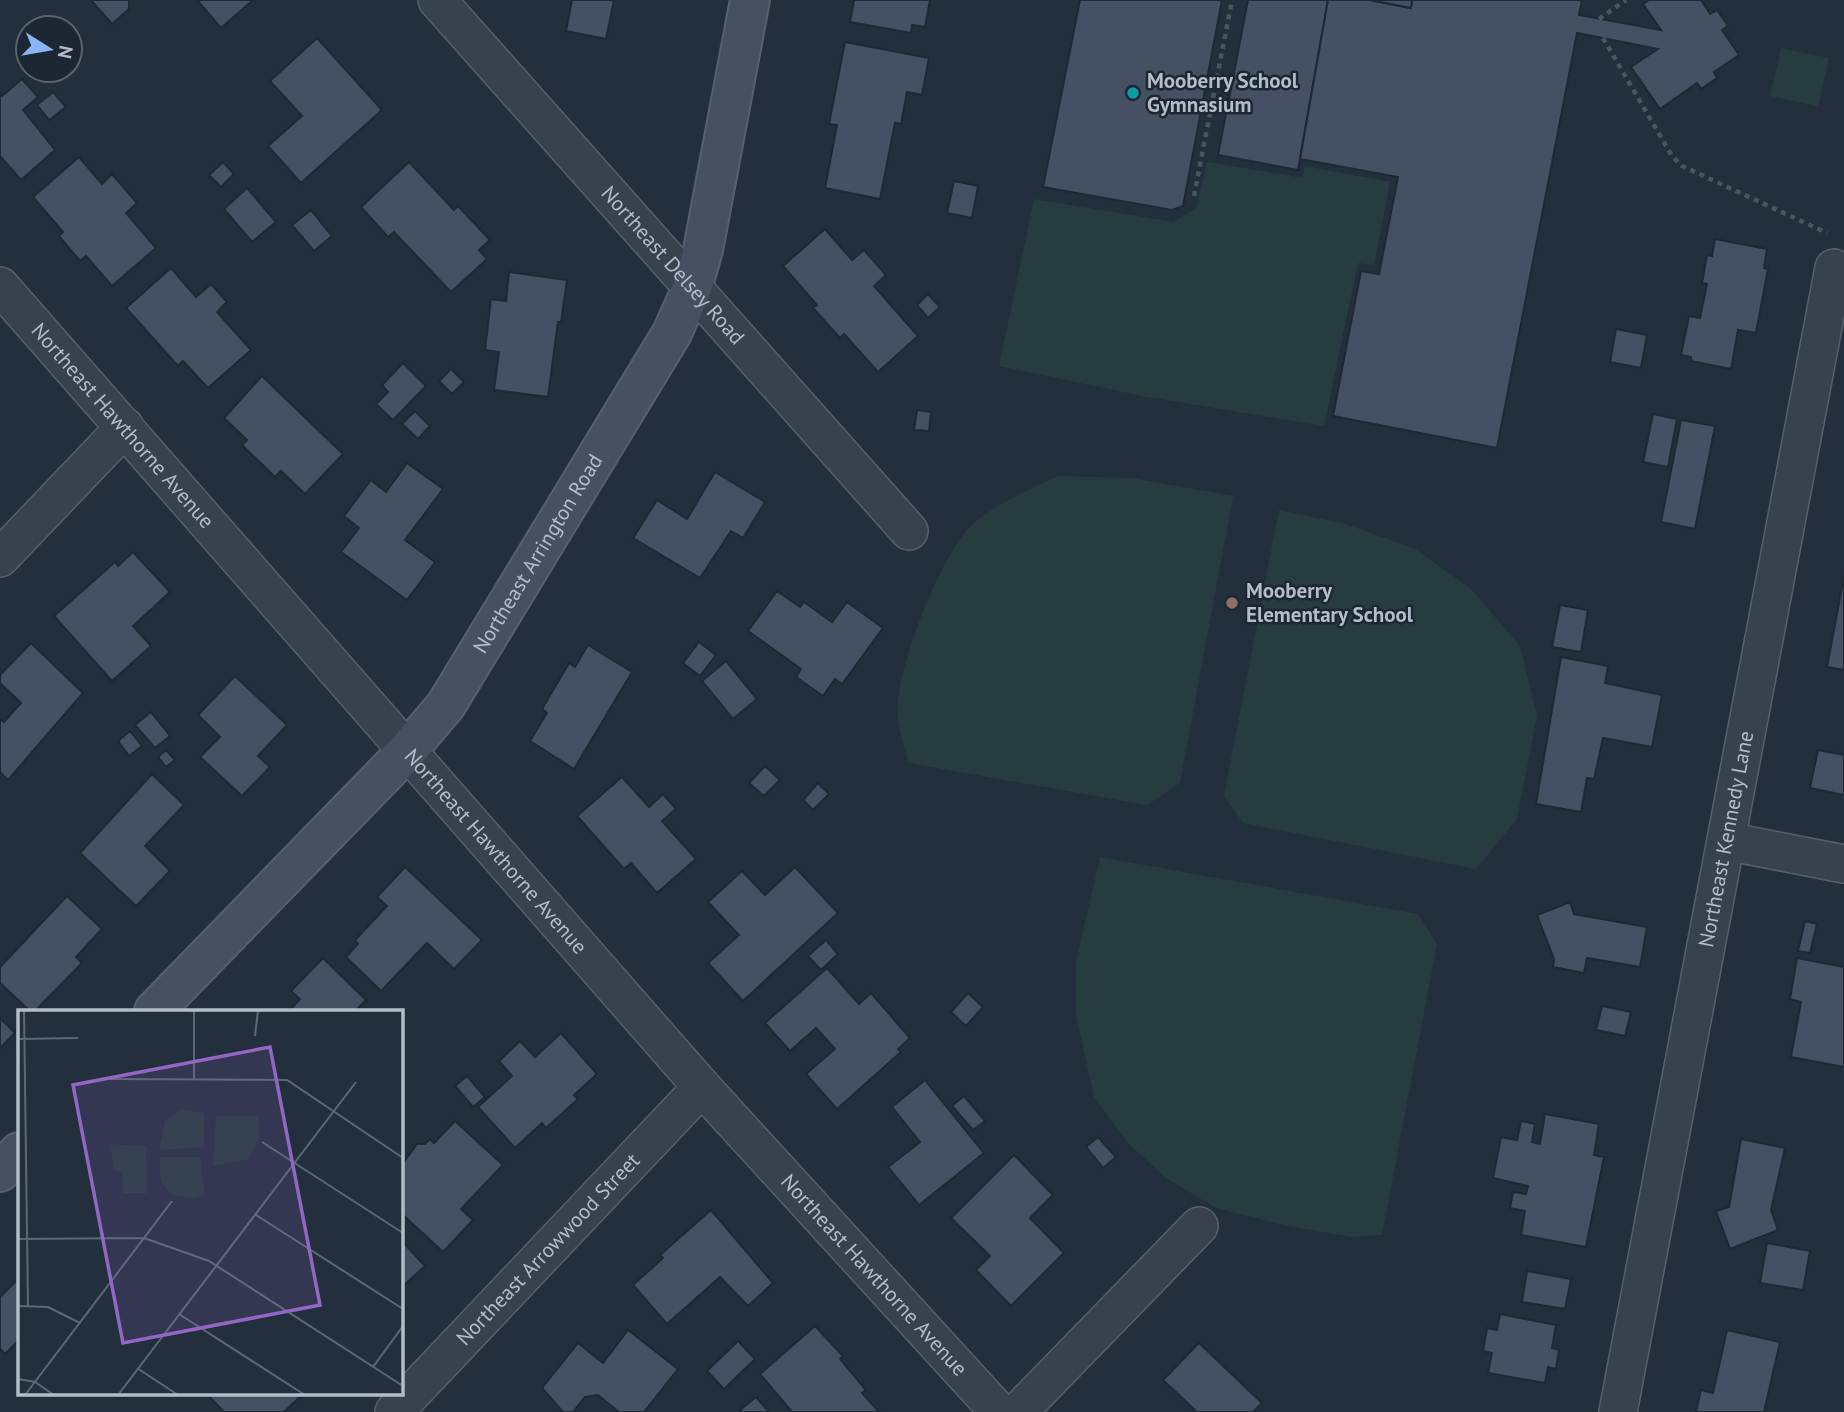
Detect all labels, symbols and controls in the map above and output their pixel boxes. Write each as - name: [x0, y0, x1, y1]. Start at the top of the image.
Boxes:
- north arrow: [14, 14, 84, 84]
- text: N: [53, 44, 79, 61]
- place label: Mooberry School Gymnasium: [1147, 67, 1299, 118]
- marker: Mooberry School Gymnasium: [1125, 85, 1141, 101]
- street label: Northeast Delsey Road: [596, 180, 751, 350]
- street label: Northeast Hawthorne Avenue: [26, 317, 220, 534]
- street label: Northeast Arrington Road: [467, 449, 608, 658]
- place label: Mooberry Elementary School: [1246, 577, 1414, 628]
- marker: Mooberry Elementary School: [1224, 595, 1240, 611]
- street label: Northeast Kennedy Lane: [1692, 729, 1759, 949]
- street label: Northeast Hawthorne Avenue: [399, 743, 593, 959]
- inset map: [18, 1010, 402, 1394]
- street label: Northeast Arrowwood Street: [450, 1147, 645, 1351]
- street label: Northeast Hawthorne Avenue: [775, 1168, 973, 1381]

